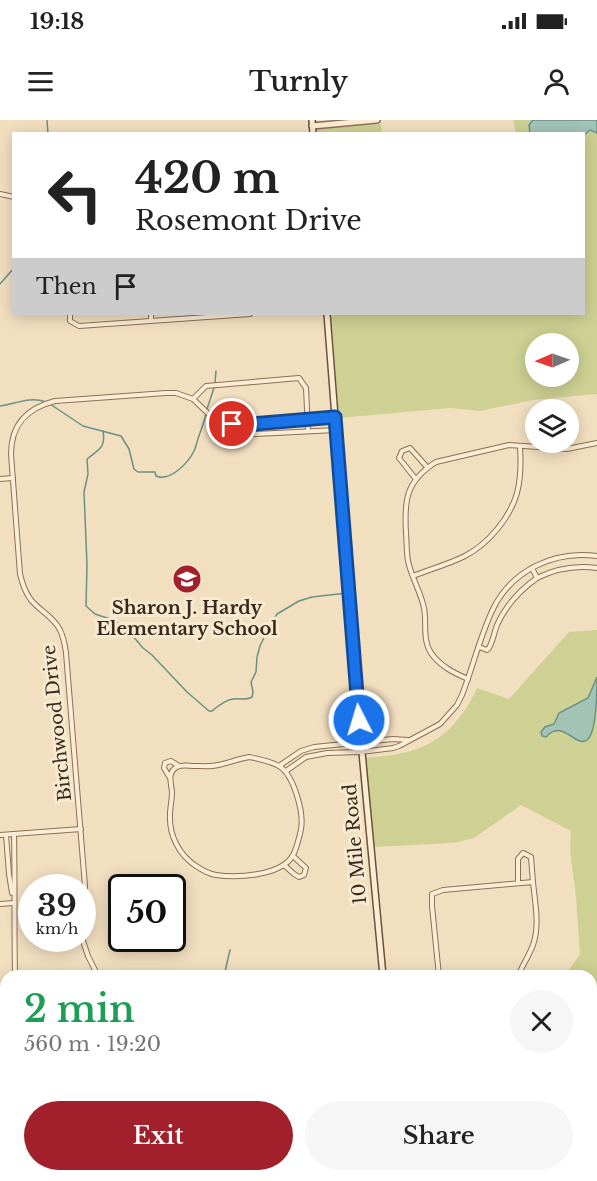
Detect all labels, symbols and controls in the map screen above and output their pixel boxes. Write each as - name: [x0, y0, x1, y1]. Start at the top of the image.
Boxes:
- text: 19:18: [30, 8, 84, 35]
- icon: menu: [24, 65, 57, 98]
- text: Turnly: [249, 65, 348, 98]
- icon: person: [540, 65, 573, 98]
- text: 420 m: [135, 152, 280, 204]
- icon: left: [36, 156, 114, 234]
- text: Rosemont Drive: [135, 204, 362, 237]
- icon: arrive: [109, 270, 142, 303]
- text: Then: [36, 273, 97, 300]
- north arrow: [525, 333, 579, 387]
- map controls: [525, 333, 579, 453]
- pin: [206, 398, 257, 449]
- button: layers: [525, 399, 579, 453]
- icon: arrive: [215, 407, 248, 440]
- school or university icon: Sharon J. Hardy Elementary School: [171, 563, 203, 595]
- place label: Sharon J. Hardy Elementary School: [96, 597, 278, 640]
- street label: Birchwood Drive: [38, 644, 76, 802]
- position arrow: [327, 688, 391, 752]
- street label: 10 Mile Road: [339, 783, 371, 905]
- speed limit sign: 50: [108, 874, 186, 952]
- text: 39: [37, 887, 77, 924]
- text: km/h: [36, 919, 78, 938]
- text: 2 min: [24, 987, 135, 1032]
- button: close: [510, 990, 573, 1053]
- text: 560 m · 19:20: [24, 1032, 161, 1056]
- button: Exit: [24, 1101, 293, 1170]
- button: Share: [305, 1101, 573, 1170]

